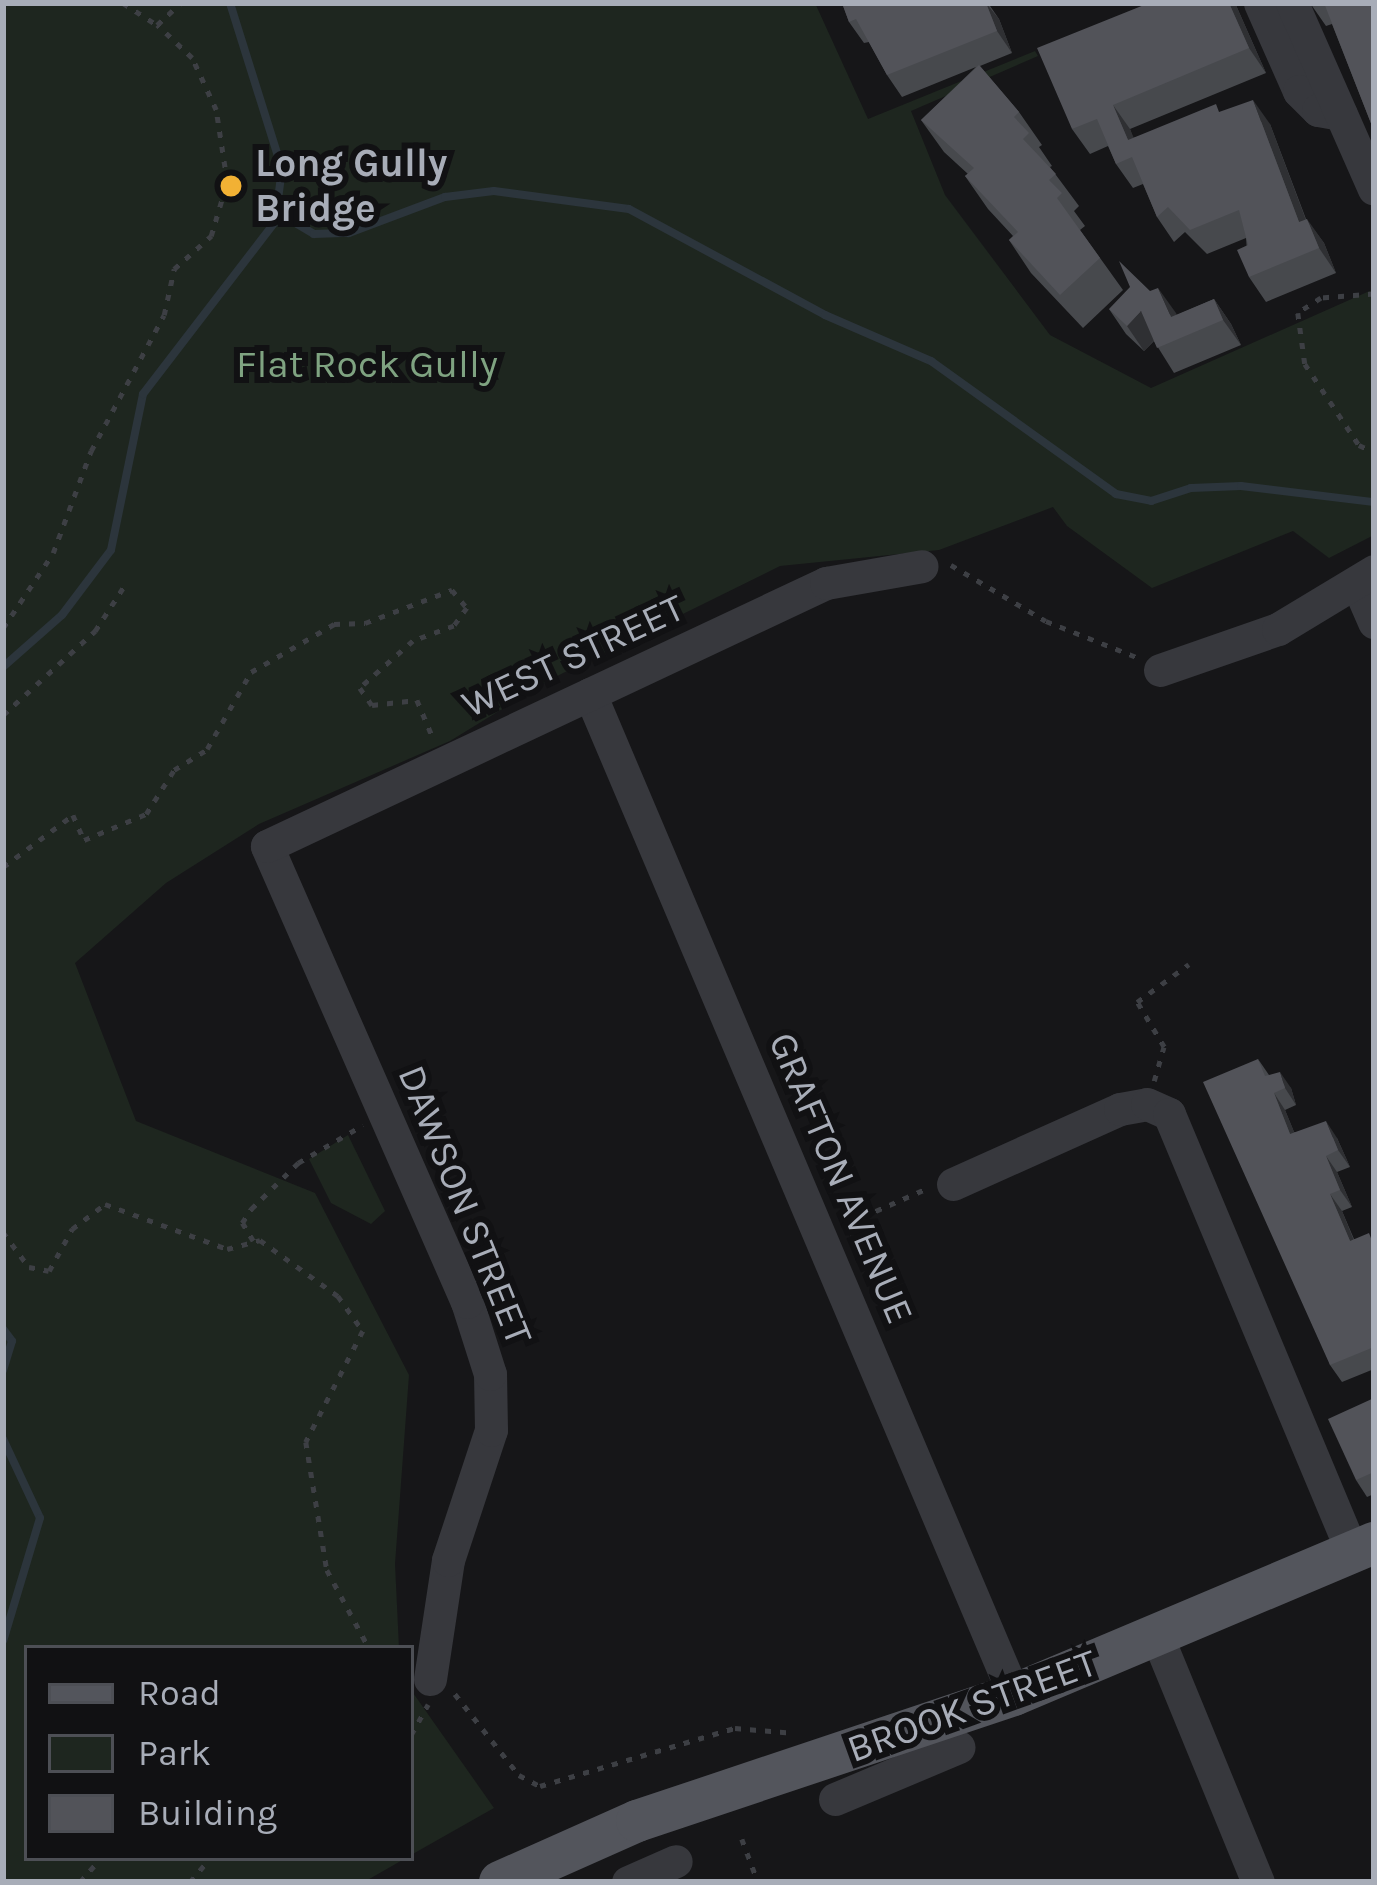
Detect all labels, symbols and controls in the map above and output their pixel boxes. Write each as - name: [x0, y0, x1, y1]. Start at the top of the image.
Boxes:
- place label: Long Gully Bridge: [255, 141, 447, 232]
- marker: Long Gully Bridge: [218, 173, 244, 199]
- park label: Flat Rock Gully: [236, 341, 498, 387]
- street label: WEST STREET: [455, 584, 691, 728]
- street label: GRAFTON AVENUE: [759, 1025, 923, 1331]
- street label: DAWSON STREET: [388, 1059, 542, 1351]
- street label: BROOK STREET: [841, 1639, 1103, 1773]
- legend: [24, 1645, 414, 1861]
- text: Road: [138, 1672, 221, 1714]
- text: Park: [138, 1732, 211, 1774]
- text: Building: [138, 1792, 277, 1834]

